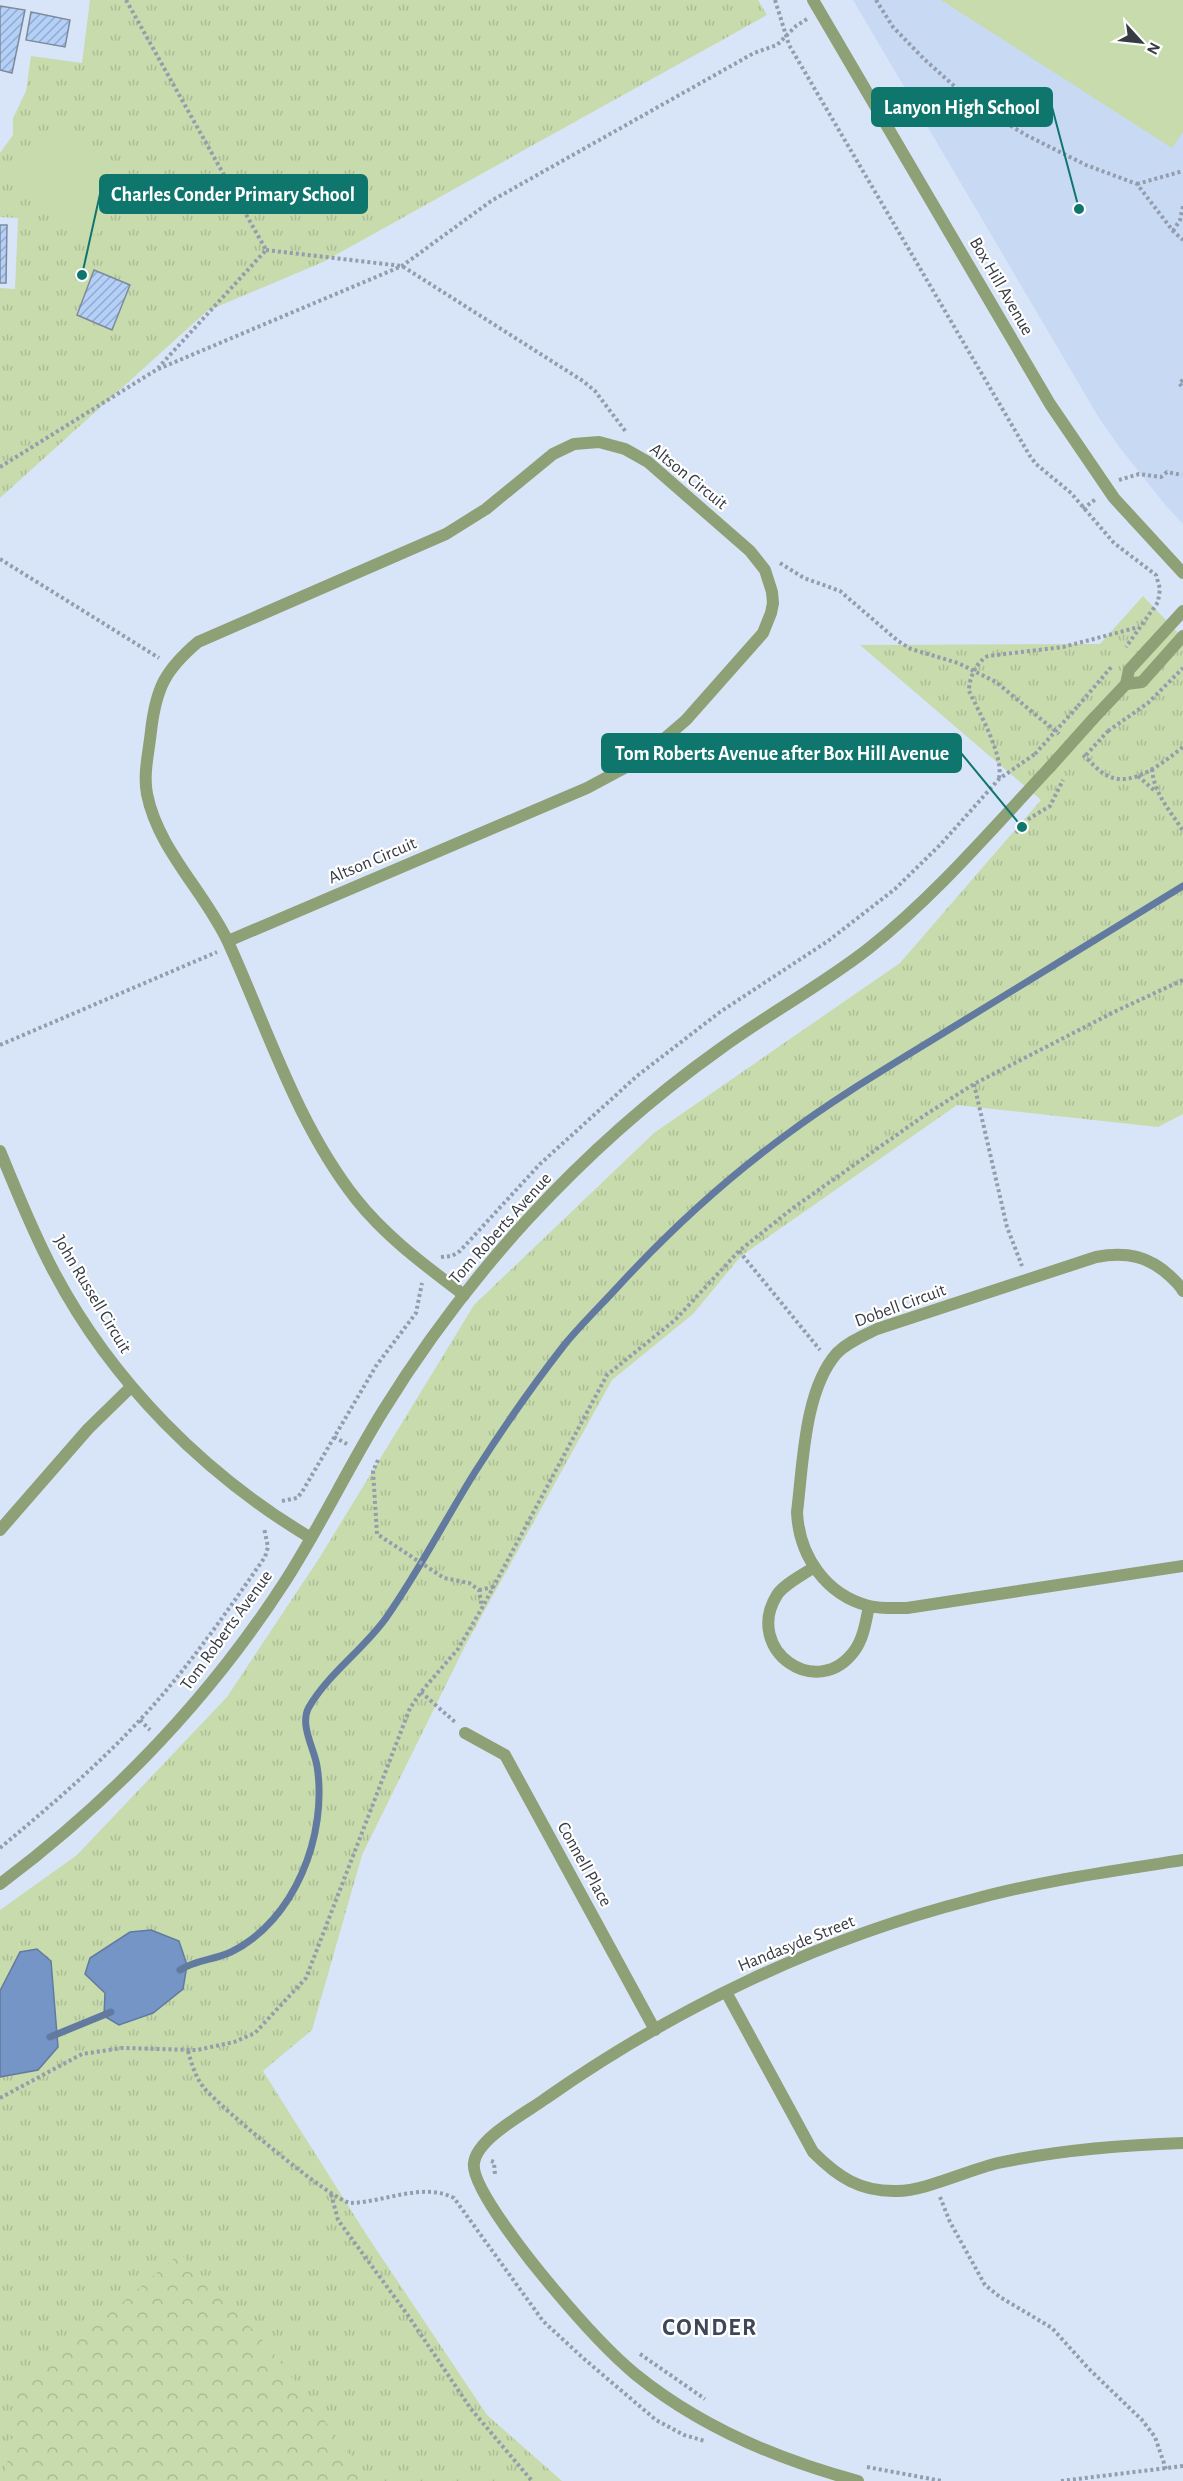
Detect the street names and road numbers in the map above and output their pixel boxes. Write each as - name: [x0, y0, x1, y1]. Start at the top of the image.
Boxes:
- street label: Box Hill Avenue: [966, 234, 1036, 339]
- street label: Altson Circuit: [646, 440, 731, 513]
- street label: Altson Circuit: [326, 834, 419, 888]
- street label: Tom Roberts Avenue: [446, 1169, 555, 1288]
- street label: John Russell Circuit: [50, 1233, 134, 1357]
- street label: Dobell Circuit: [852, 1281, 949, 1331]
- street label: Tom Roberts Avenue: [177, 1567, 276, 1694]
- street label: Connell Place: [554, 1819, 615, 1910]
- street label: Handasyde Street: [735, 1912, 858, 1976]

